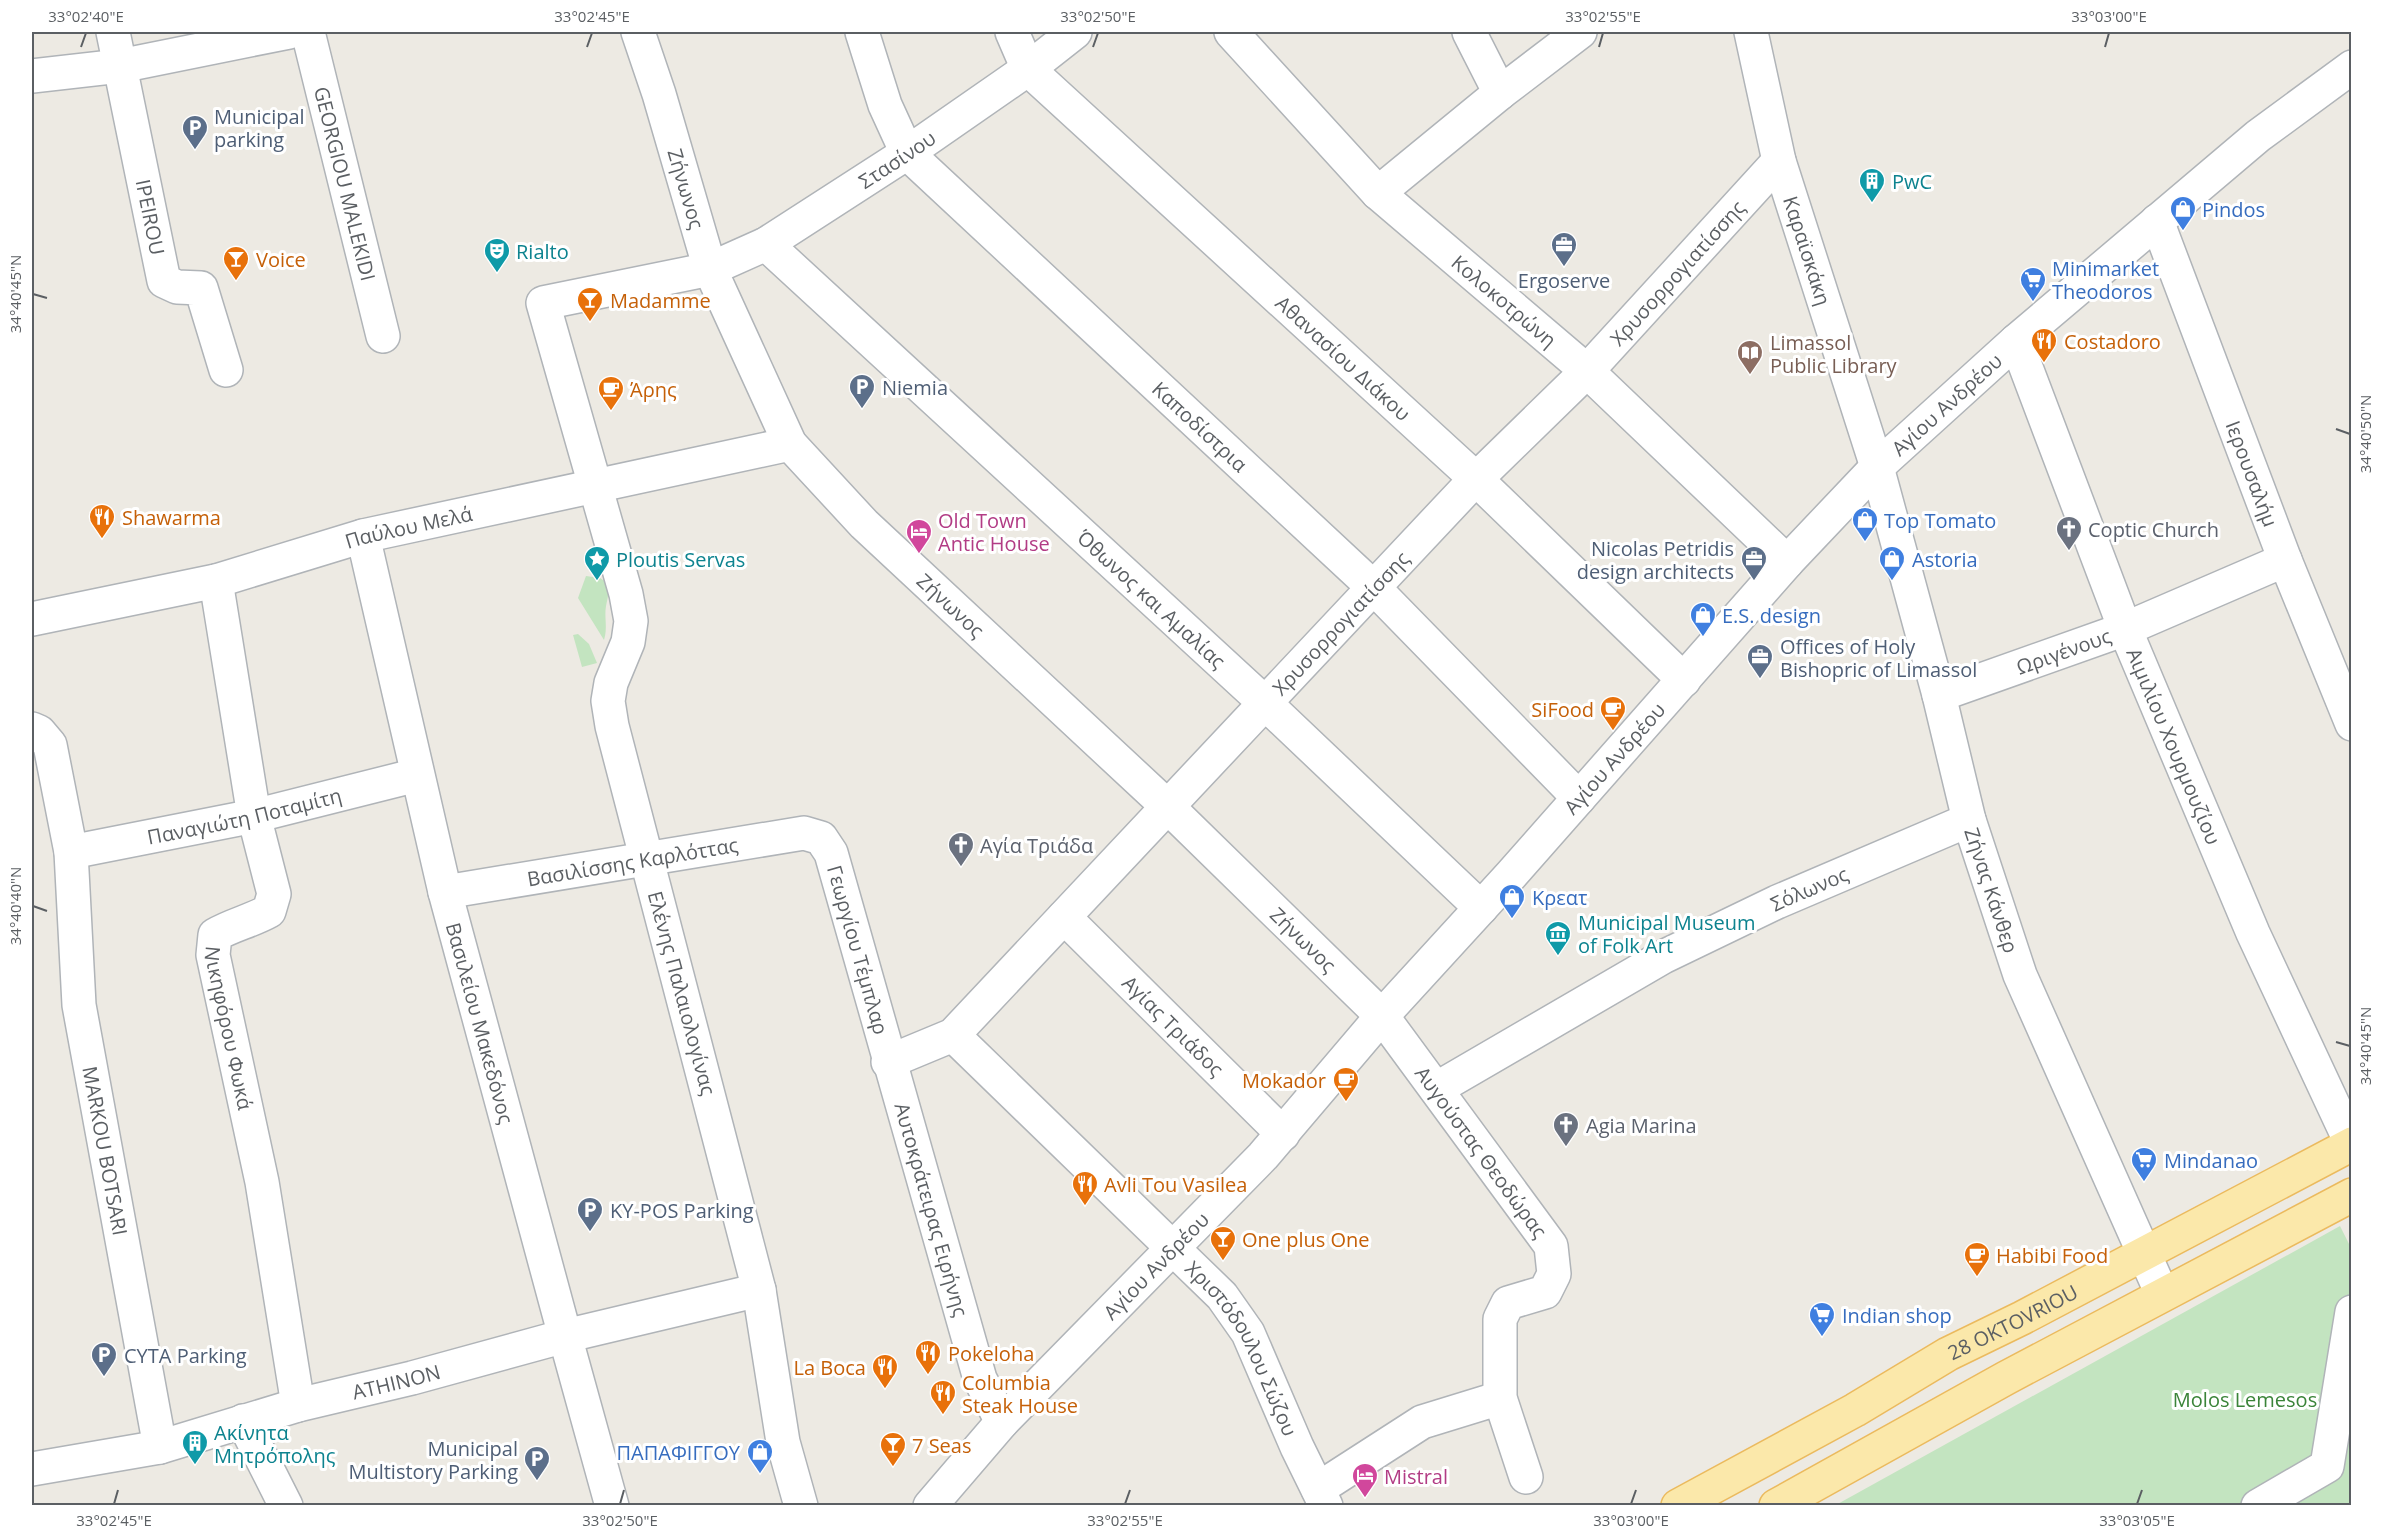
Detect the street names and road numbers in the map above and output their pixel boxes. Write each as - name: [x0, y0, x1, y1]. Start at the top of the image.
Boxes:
- street label: GEORGIOU MALEKIDI: [308, 83, 382, 283]
- street label: Στασίνου: [853, 124, 941, 194]
- street label: Ζήνωνος: [662, 145, 711, 232]
- street label: IPEIROU: [130, 177, 172, 258]
- street label: Καραϊσκάκη: [1778, 192, 1838, 309]
- street label: Χρυσορρογιατίσσης: [1604, 194, 1751, 351]
- street label: Κολοκοτρώνη: [1446, 248, 1562, 353]
- street label: Αθανασίου Διάκου: [1270, 289, 1417, 426]
- street label: Αγίου Ανδρέου: [1885, 347, 2008, 461]
- street label: Καποδίστρια: [1147, 375, 1254, 477]
- street label: Ιερουσαλήμ: [2220, 417, 2285, 530]
- street label: Παύλου Μελά: [341, 499, 475, 554]
- street label: Όθωνος και Αμαλίας: [1071, 523, 1232, 674]
- street label: Χρυσορρογιατίσσης: [1266, 545, 1415, 701]
- street label: Ζήνωνος: [912, 567, 991, 643]
- street label: Ωριγένους: [2012, 621, 2115, 680]
- street label: Αιμιλίου Χουρμουζίου: [2121, 644, 2228, 848]
- street label: Αγίου Ανδρέου: [1558, 696, 1671, 820]
- street label: Παναγιώτη Ποταμίτη: [145, 781, 344, 850]
- street label: Ζήνας Κάνθερ: [1959, 824, 2025, 956]
- street label: Βασιλίσσης Καρλόττας: [525, 831, 740, 892]
- street label: Σόλωνος: [1766, 860, 1852, 917]
- street label: Γεωργίου Τέμπλαρ: [822, 862, 895, 1037]
- street label: Ελένης Παλαιολογίνας: [642, 888, 722, 1098]
- street label: Ζήνωνος: [1265, 901, 1343, 978]
- street label: Βασιλείου Μακεδόνος: [440, 919, 521, 1127]
- street label: Νικηφόρου Φωκά: [199, 945, 259, 1112]
- street label: Αγίας Τριάδος: [1117, 969, 1230, 1082]
- street label: Αυγούστας Θεοδώρας: [1410, 1060, 1554, 1243]
- street label: MARKOU BOTSARI: [77, 1064, 134, 1238]
- street label: Αυτοκράτειρας Ειρήνης: [889, 1099, 975, 1320]
- street label: Αγίου Ανδρέου: [1097, 1206, 1214, 1325]
- street label: Χριστόδουλου Σώζου: [1180, 1255, 1304, 1440]
- street label: 28 OKTOVRIOU: [1943, 1278, 2082, 1366]
- street label: ATHINON: [349, 1357, 443, 1405]

